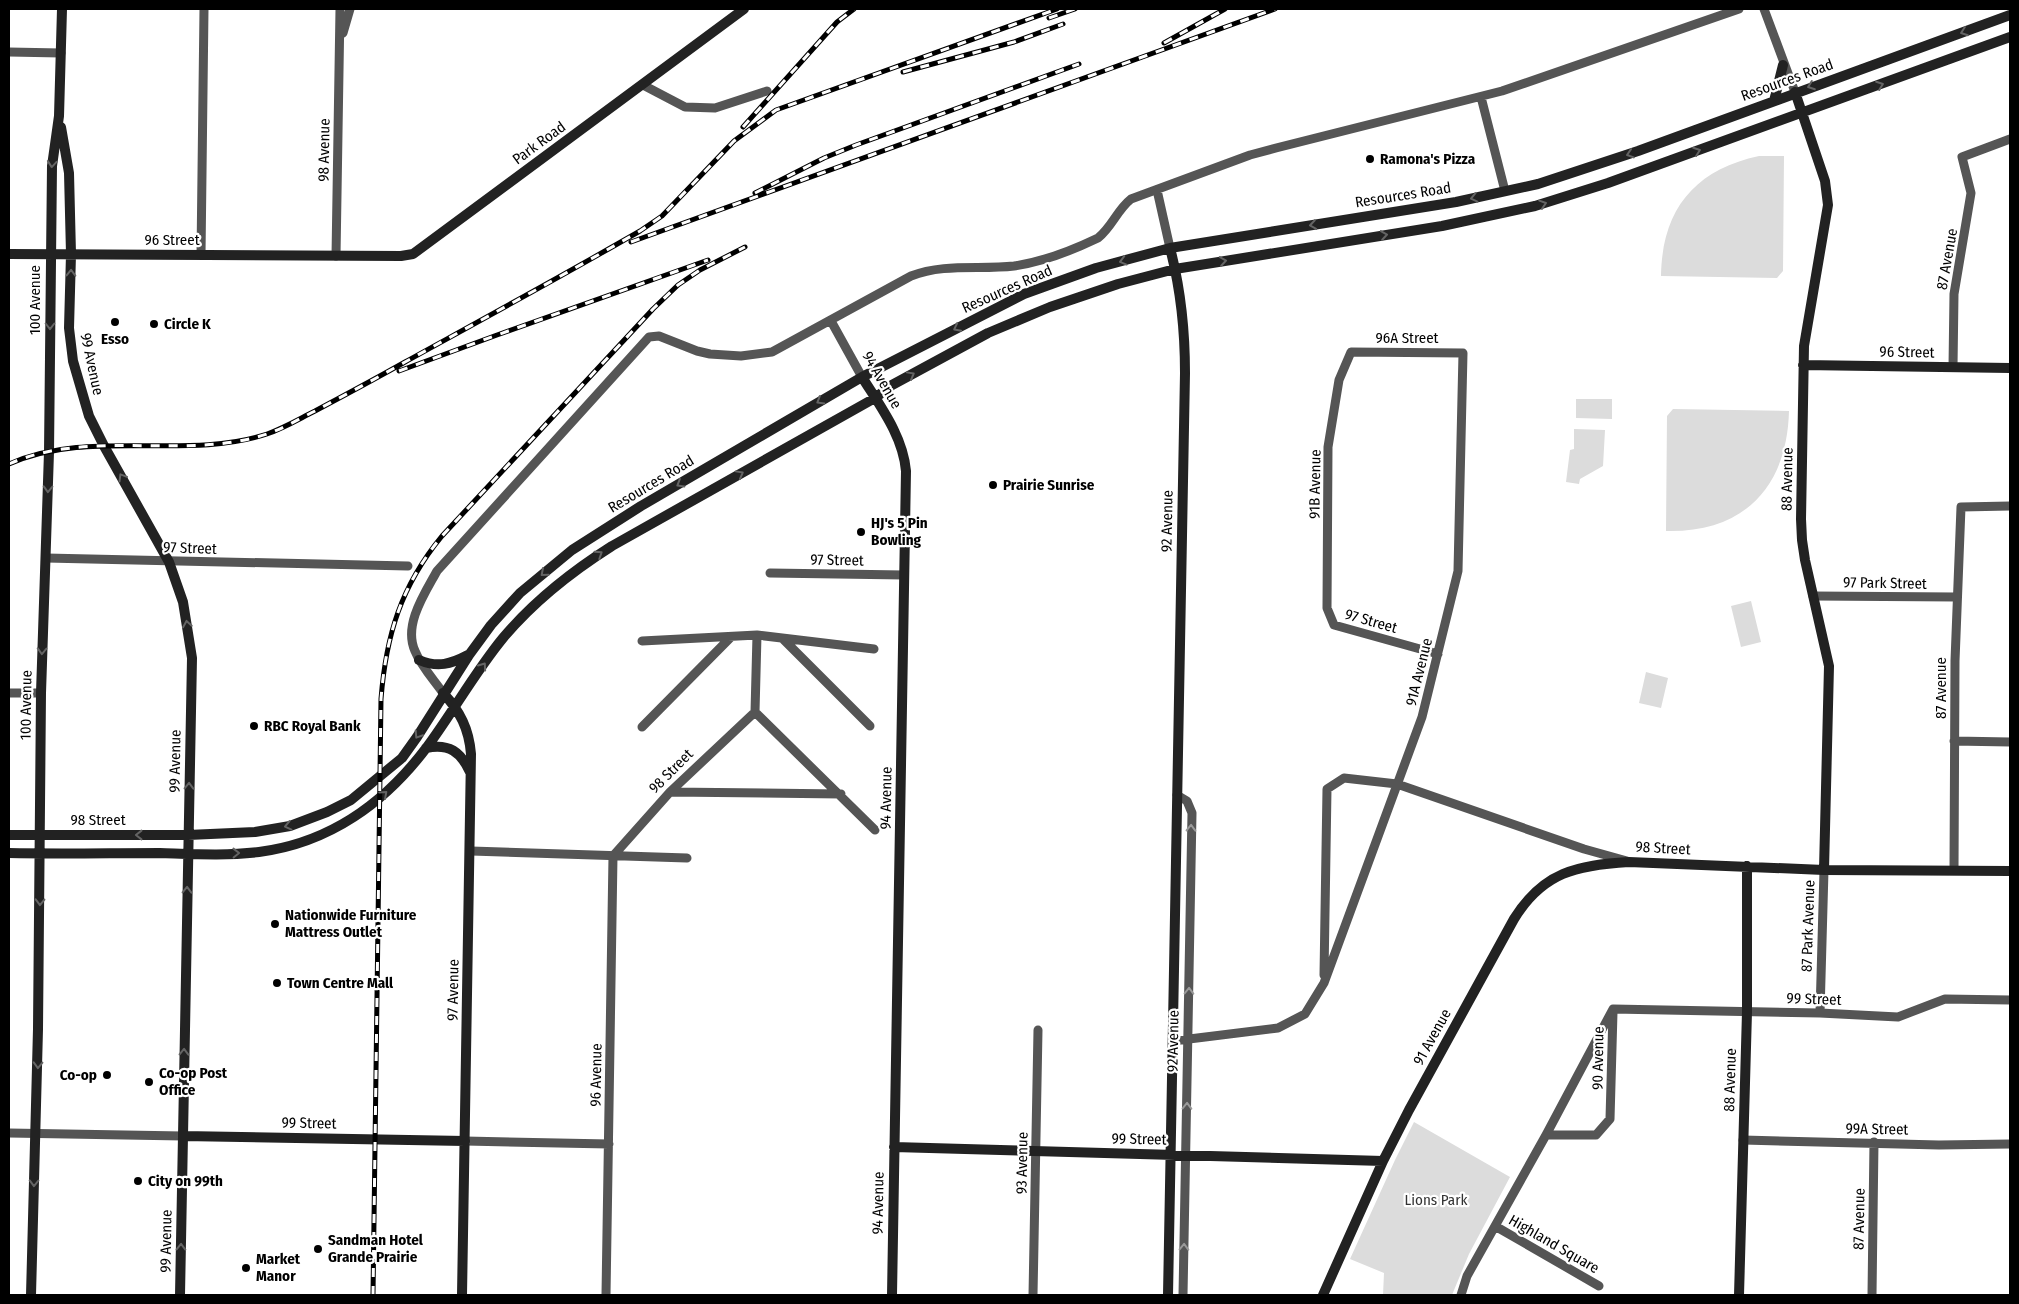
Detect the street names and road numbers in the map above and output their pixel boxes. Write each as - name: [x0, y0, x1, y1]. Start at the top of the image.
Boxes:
- street label: Resources Road: [1738, 55, 1836, 105]
- street label: 98 Avenue: [314, 118, 334, 182]
- street label: Park Road: [509, 118, 569, 168]
- street label: Resources Road: [1354, 179, 1452, 211]
- street label: 87 Avenue: [1933, 227, 1961, 291]
- street label: 96 Street: [144, 231, 200, 249]
- street label: Resources Road: [959, 261, 1055, 317]
- street label: 100 Avenue: [26, 265, 44, 335]
- street label: 96A Street: [1375, 329, 1439, 347]
- street label: 99 Avenue: [77, 331, 107, 397]
- street label: 96 Street: [1879, 343, 1935, 361]
- street label: 94 Avenue: [858, 348, 906, 412]
- street label: 88 Avenue: [1777, 447, 1797, 511]
- street label: 91B Avenue: [1305, 449, 1325, 519]
- street label: Resources Road: [605, 451, 697, 517]
- street label: 92 Avenue: [1157, 490, 1177, 552]
- street label: 97 Street: [163, 538, 217, 558]
- street label: 97 Street: [810, 551, 864, 569]
- street label: 97 Park Street: [1843, 573, 1927, 593]
- street label: 97 Street: [1343, 605, 1399, 637]
- street label: 91A Avenue: [1402, 636, 1436, 708]
- street label: 87 Avenue: [1932, 657, 1950, 719]
- street label: 100 Avenue: [16, 670, 36, 740]
- street label: 99 Avenue: [165, 729, 185, 793]
- street label: 98 Street: [645, 745, 697, 797]
- street label: 94 Avenue: [876, 766, 896, 830]
- street label: 98 Street: [70, 811, 126, 829]
- street label: 98 Street: [1635, 838, 1691, 858]
- street label: 87 Park Avenue: [1797, 880, 1819, 972]
- street label: 97 Avenue: [443, 959, 463, 1021]
- street label: 99 Street: [1786, 989, 1842, 1009]
- street label: 91 Avenue: [1409, 1006, 1455, 1068]
- street label: 92 Avenue: [1163, 1010, 1183, 1072]
- street label: 90 Avenue: [1588, 1026, 1608, 1090]
- street label: 96 Avenue: [586, 1043, 606, 1107]
- street label: 88 Avenue: [1720, 1048, 1740, 1112]
- street label: 99 Street: [281, 1114, 337, 1132]
- street label: 99A Street: [1845, 1119, 1909, 1139]
- street label: 99 Street: [1111, 1130, 1167, 1148]
- street label: 93 Avenue: [1012, 1132, 1032, 1194]
- street label: 94 Avenue: [868, 1171, 888, 1235]
- street label: 87 Avenue: [1849, 1188, 1869, 1250]
- street label: 99 Avenue: [156, 1209, 176, 1273]
- street label: Highland Square: [1506, 1211, 1602, 1277]

